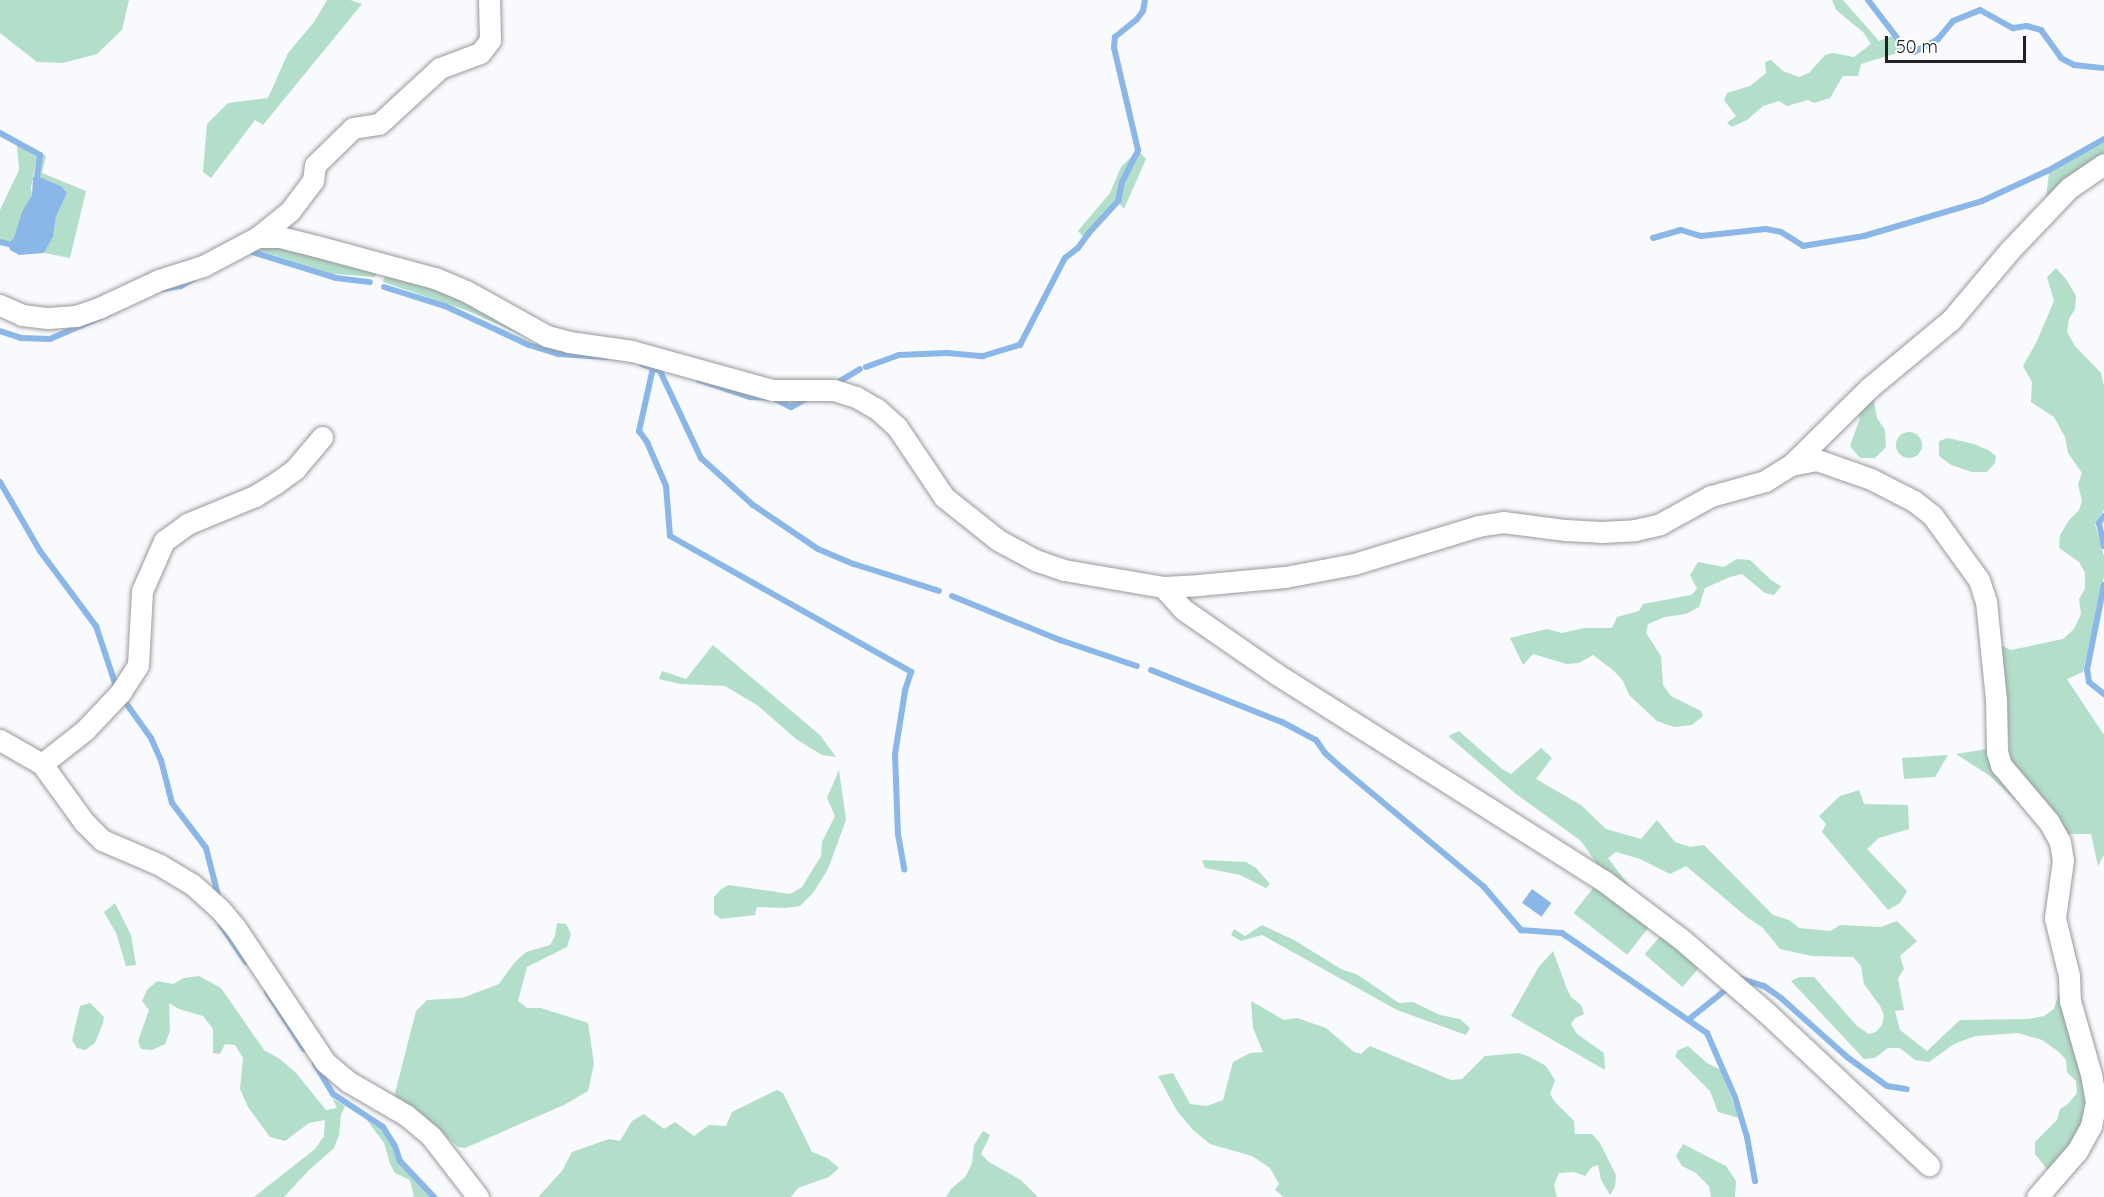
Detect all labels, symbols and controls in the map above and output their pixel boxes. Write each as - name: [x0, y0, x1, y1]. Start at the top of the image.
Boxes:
- scale bar: [1888, 24, 2029, 62]
- text: 50 m: [1896, 35, 1938, 58]

